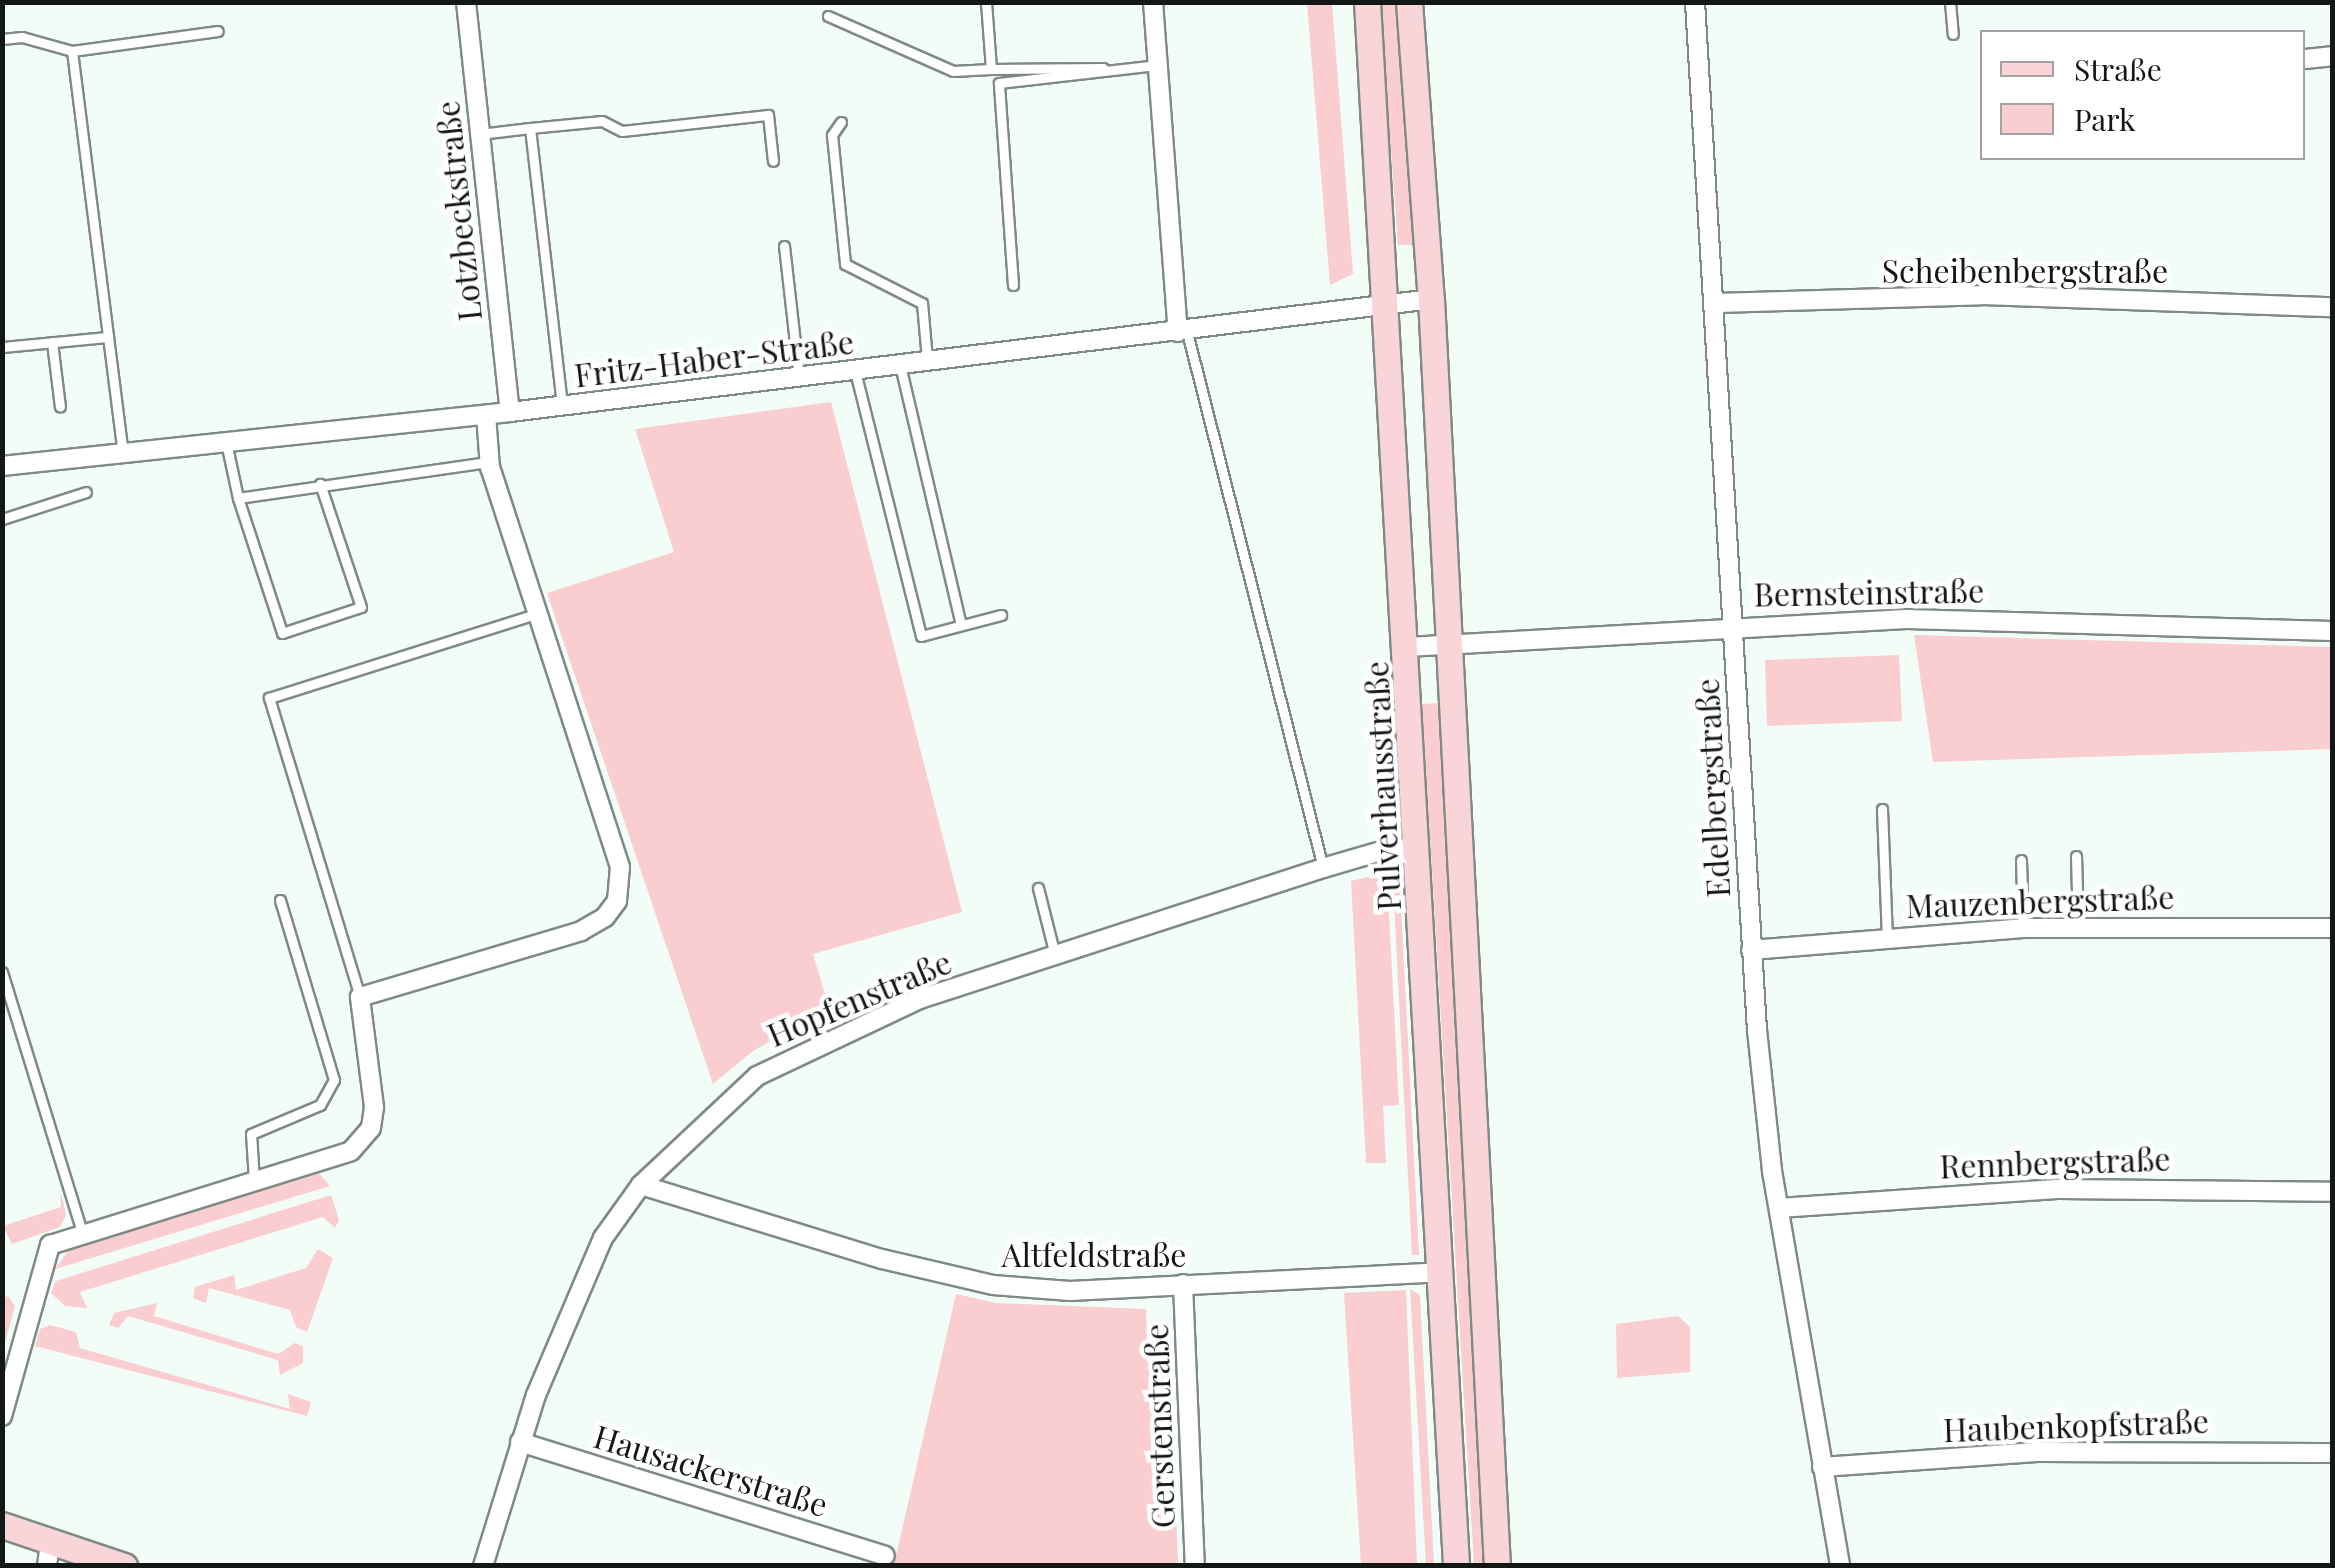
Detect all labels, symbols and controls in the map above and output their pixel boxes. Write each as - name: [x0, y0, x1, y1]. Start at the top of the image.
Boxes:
- legend: [1980, 30, 2305, 160]
- text: Straße: [2074, 49, 2162, 89]
- street label: Lotzbeckstraße: [427, 99, 489, 323]
- text: Park: [2074, 99, 2136, 139]
- street label: Scheibenbergstraße: [1882, 251, 2168, 289]
- street label: Fritz-Haber-Straße: [572, 322, 856, 394]
- street label: Bernsteinstraße: [1753, 571, 1985, 613]
- street label: Pulverhausstraße: [1356, 660, 1408, 912]
- street label: Edelbergstraße: [1687, 677, 1737, 899]
- street label: Mauzenbergstraße: [1905, 877, 2175, 925]
- street label: Hopfenstraße: [761, 942, 957, 1054]
- street label: Rennbergstraße: [1939, 1139, 2171, 1185]
- street label: Altfeldstraße: [1001, 1235, 1187, 1273]
- street label: Gerstenstraße: [1136, 1323, 1182, 1529]
- street label: Haubenkopfstraße: [1942, 1401, 2210, 1449]
- street label: Hausackerstraße: [590, 1416, 832, 1524]

